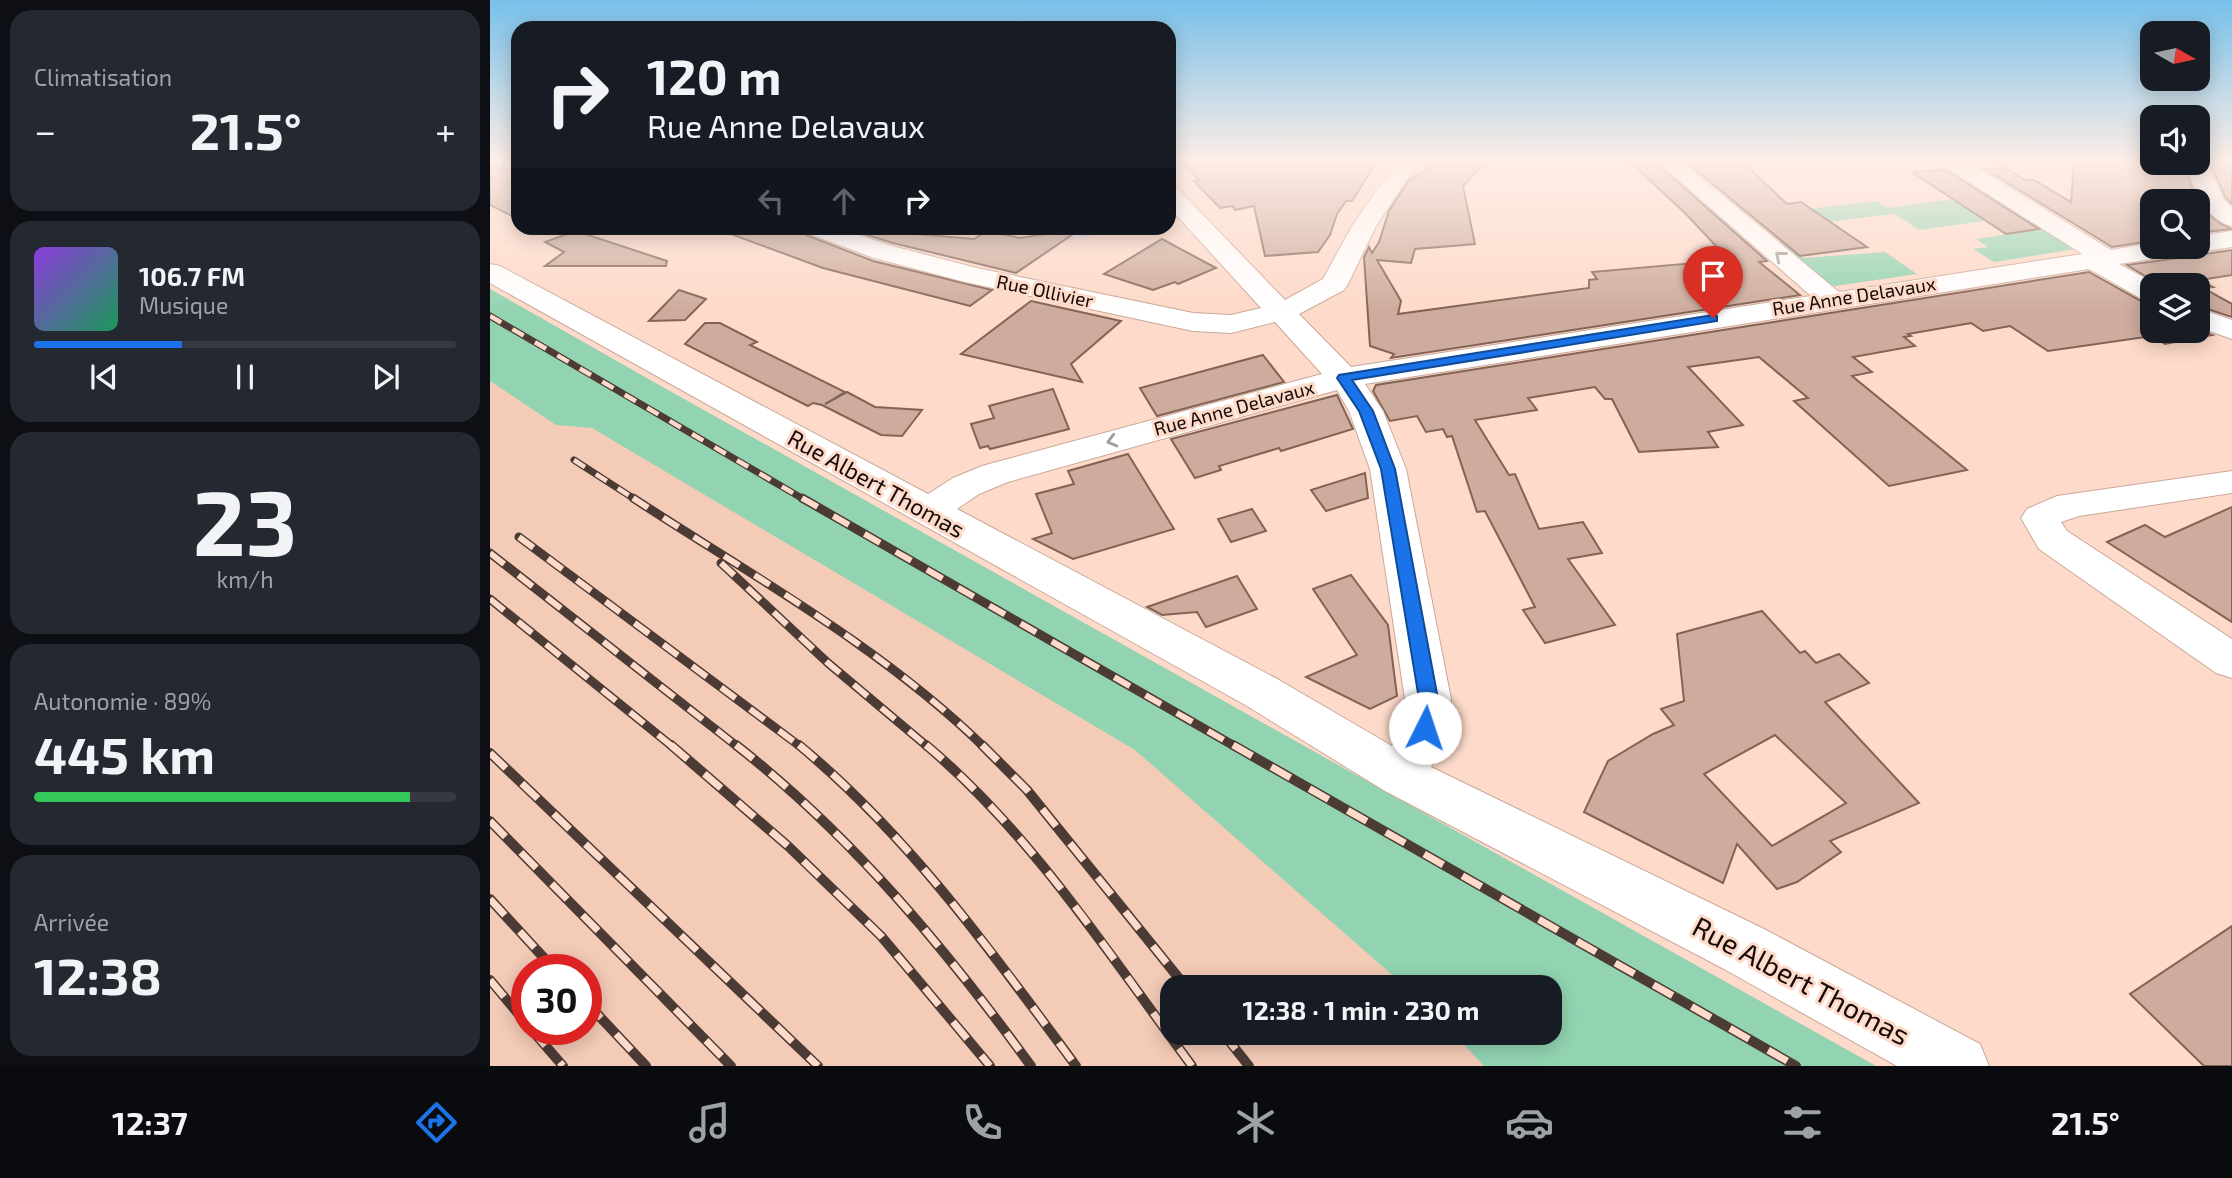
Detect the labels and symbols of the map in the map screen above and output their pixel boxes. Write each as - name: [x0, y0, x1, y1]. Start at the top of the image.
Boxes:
- north arrow: [2140, 21, 2210, 91]
- pin: [1683, 246, 1743, 318]
- one-way arrow: [1775, 252, 1788, 264]
- street label: Rue Ollivier: [995, 269, 1096, 312]
- street label: Rue Anne Delavaux: [1771, 271, 1937, 320]
- street label: Rue Anne Delavaux: [1151, 375, 1317, 440]
- street label: Rue Albert Thomas: [783, 423, 970, 543]
- one-way arrow: [1106, 433, 1118, 447]
- position arrow: [1388, 691, 1462, 765]
- street label: Rue Albert Thomas: [1687, 909, 1916, 1052]
- speed limit sign: 30: [511, 954, 602, 1045]

